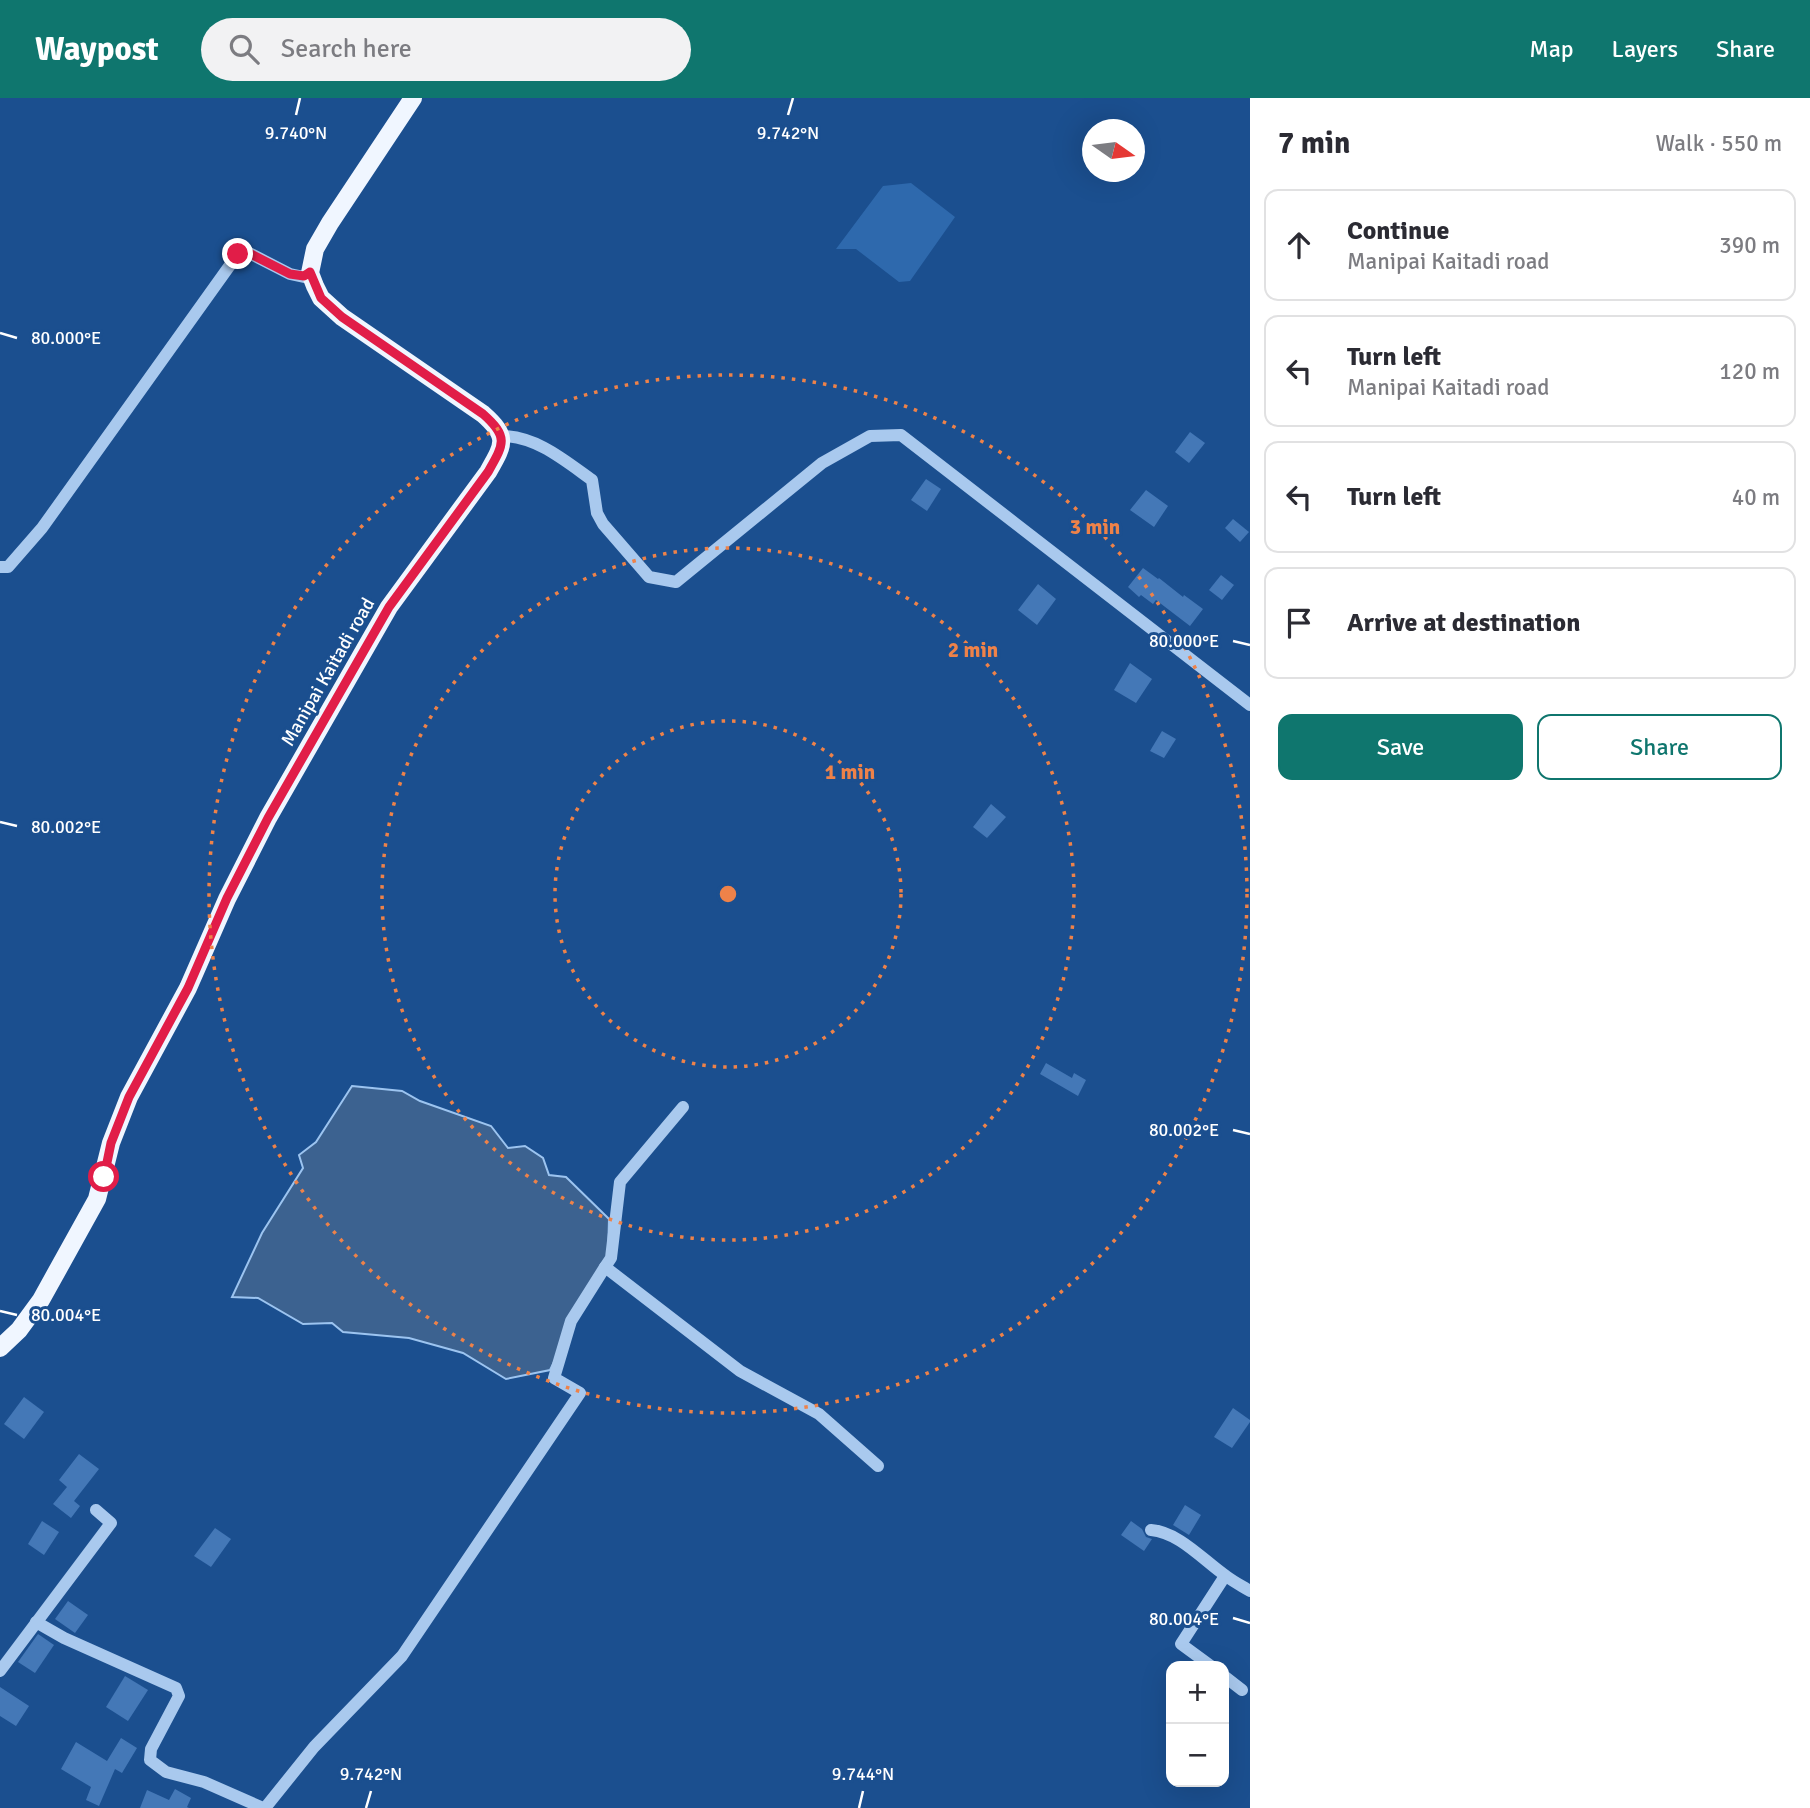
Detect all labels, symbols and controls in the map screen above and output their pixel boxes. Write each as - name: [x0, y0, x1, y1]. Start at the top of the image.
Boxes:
- search box: [201, 18, 691, 81]
- text: Waypost: [35, 29, 159, 70]
- icon: search: [225, 30, 263, 68]
- text: Search here: [281, 33, 412, 65]
- text: Map: [1529, 34, 1574, 64]
- text: Layers: [1612, 34, 1678, 64]
- text: Share: [1716, 34, 1775, 64]
- north arrow: [1082, 119, 1145, 182]
- text: 9.740°N: [265, 122, 327, 144]
- text: 9.742°N: [757, 122, 819, 144]
- text: 7 min: [1278, 125, 1350, 162]
- text: Walk · 550 m: [1656, 129, 1782, 158]
- text: Continue: [1347, 215, 1449, 247]
- icon: ahead: [1280, 226, 1318, 264]
- text: 390 m: [1719, 231, 1780, 260]
- route end: [222, 238, 253, 269]
- text: Manipai Kaitadi road: [1347, 247, 1550, 276]
- text: 80.000°E: [31, 327, 101, 349]
- text: Turn left: [1347, 341, 1441, 373]
- icon: left: [1280, 352, 1318, 390]
- text: 120 m: [1719, 357, 1780, 386]
- text: Manipai Kaitadi road: [1347, 373, 1550, 402]
- icon: left: [1280, 478, 1318, 516]
- text: Turn left: [1347, 481, 1441, 513]
- text: 40 m: [1732, 483, 1780, 512]
- text: 3 min: [1070, 514, 1120, 540]
- street label: Manipai Kaitadi road: [276, 594, 380, 750]
- icon: arrive: [1280, 604, 1318, 642]
- text: Arrive at destination: [1347, 607, 1580, 639]
- text: 80.000°E: [1149, 630, 1219, 652]
- text: 2 min: [948, 637, 998, 663]
- button: Save: [1278, 714, 1523, 780]
- button: Share: [1537, 714, 1782, 780]
- text: 1 min: [825, 759, 875, 785]
- text: 80.002°E: [31, 816, 101, 838]
- centre of rings: [716, 882, 740, 906]
- text: 80.002°E: [1149, 1119, 1219, 1141]
- route start: [88, 1161, 119, 1192]
- text: 80.004°E: [31, 1304, 101, 1326]
- text: 80.004°E: [1149, 1608, 1219, 1630]
- map controls: [1166, 1661, 1229, 1787]
- button: +: [1166, 1661, 1229, 1724]
- button: −: [1166, 1724, 1229, 1787]
- text: 9.742°N: [340, 1763, 402, 1785]
- text: 9.744°N: [832, 1763, 894, 1785]

